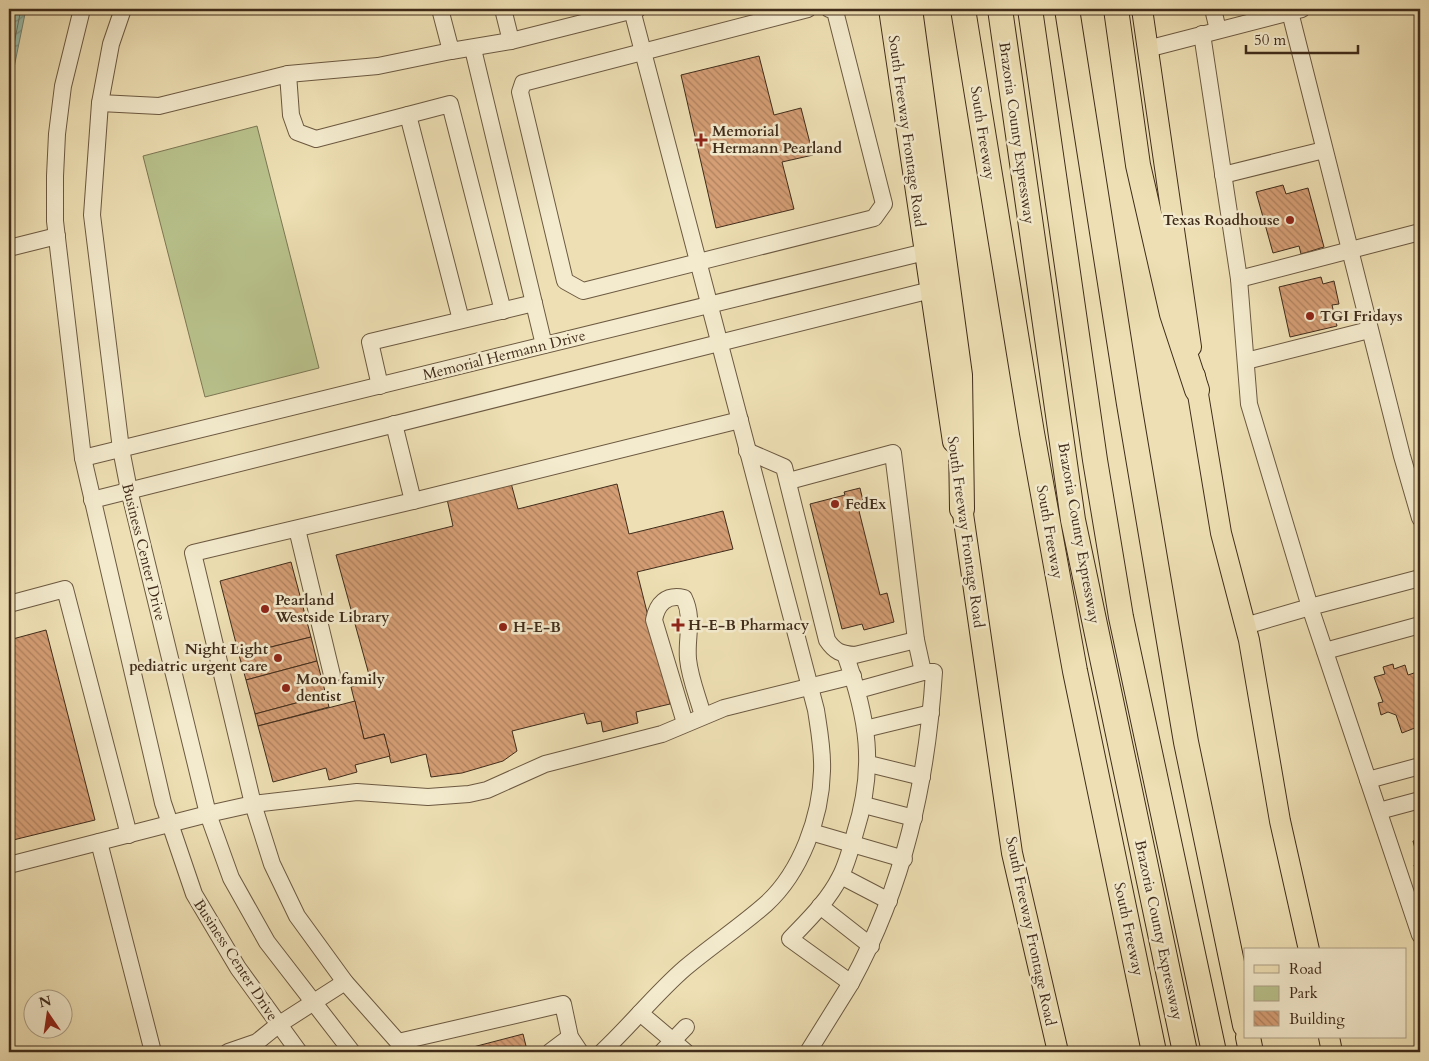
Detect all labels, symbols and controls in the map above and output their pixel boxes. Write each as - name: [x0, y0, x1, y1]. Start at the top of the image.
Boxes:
- scale bar: [1246, 22, 1359, 54]
- text: 50 m: [1254, 30, 1286, 50]
- street label: South Freeway Frontage Road: [884, 34, 930, 228]
- street label: Brazoria County Expressway: [994, 41, 1040, 225]
- street label: South Freeway: [966, 85, 1000, 182]
- place label: Memorial Hermann Pearland: [712, 121, 842, 158]
- marker: Memorial Hermann Pearland: [694, 133, 708, 147]
- place label: Texas Roadhouse: [1163, 210, 1280, 230]
- marker: Texas Roadhouse: [1284, 214, 1296, 226]
- place label: TGI Fridays: [1320, 306, 1403, 326]
- marker: TGI Fridays: [1304, 310, 1316, 322]
- street label: Memorial Hermann Drive: [421, 325, 588, 385]
- street label: South Freeway Frontage Road: [943, 435, 989, 629]
- street label: Brazoria County Expressway: [1053, 441, 1105, 625]
- street label: Business Center Drive: [117, 481, 171, 623]
- street label: South Freeway: [1032, 484, 1068, 581]
- place label: FedEx: [845, 494, 886, 514]
- marker: FedEx: [829, 498, 841, 510]
- place label: Pearland Westside Library: [274, 590, 390, 627]
- marker: Pearland Westside Library: [259, 603, 271, 615]
- place label: H-E-B Pharmacy: [688, 615, 810, 635]
- place label: H-E-B: [513, 617, 561, 637]
- marker: H-E-B Pharmacy: [672, 619, 684, 631]
- marker: H-E-B: [497, 621, 509, 633]
- place label: Night Light pediatric urgent care: [129, 639, 269, 676]
- marker: Night Light pediatric urgent care: [272, 652, 284, 664]
- place label: Moon family dentist: [296, 669, 386, 706]
- marker: Moon family dentist: [280, 682, 292, 694]
- street label: South Freeway Frontage Road: [1001, 835, 1061, 1028]
- street label: Brazoria County Expressway: [1130, 838, 1188, 1022]
- street label: South Freeway: [1109, 880, 1149, 978]
- street label: Business Center Drive: [189, 895, 283, 1025]
- legend: [1244, 948, 1406, 1038]
- text: Road: [1289, 959, 1322, 979]
- text: Park: [1289, 983, 1318, 1003]
- north arrow: [22, 988, 72, 1038]
- text: N: [37, 991, 53, 1012]
- text: Building: [1289, 1009, 1345, 1029]

